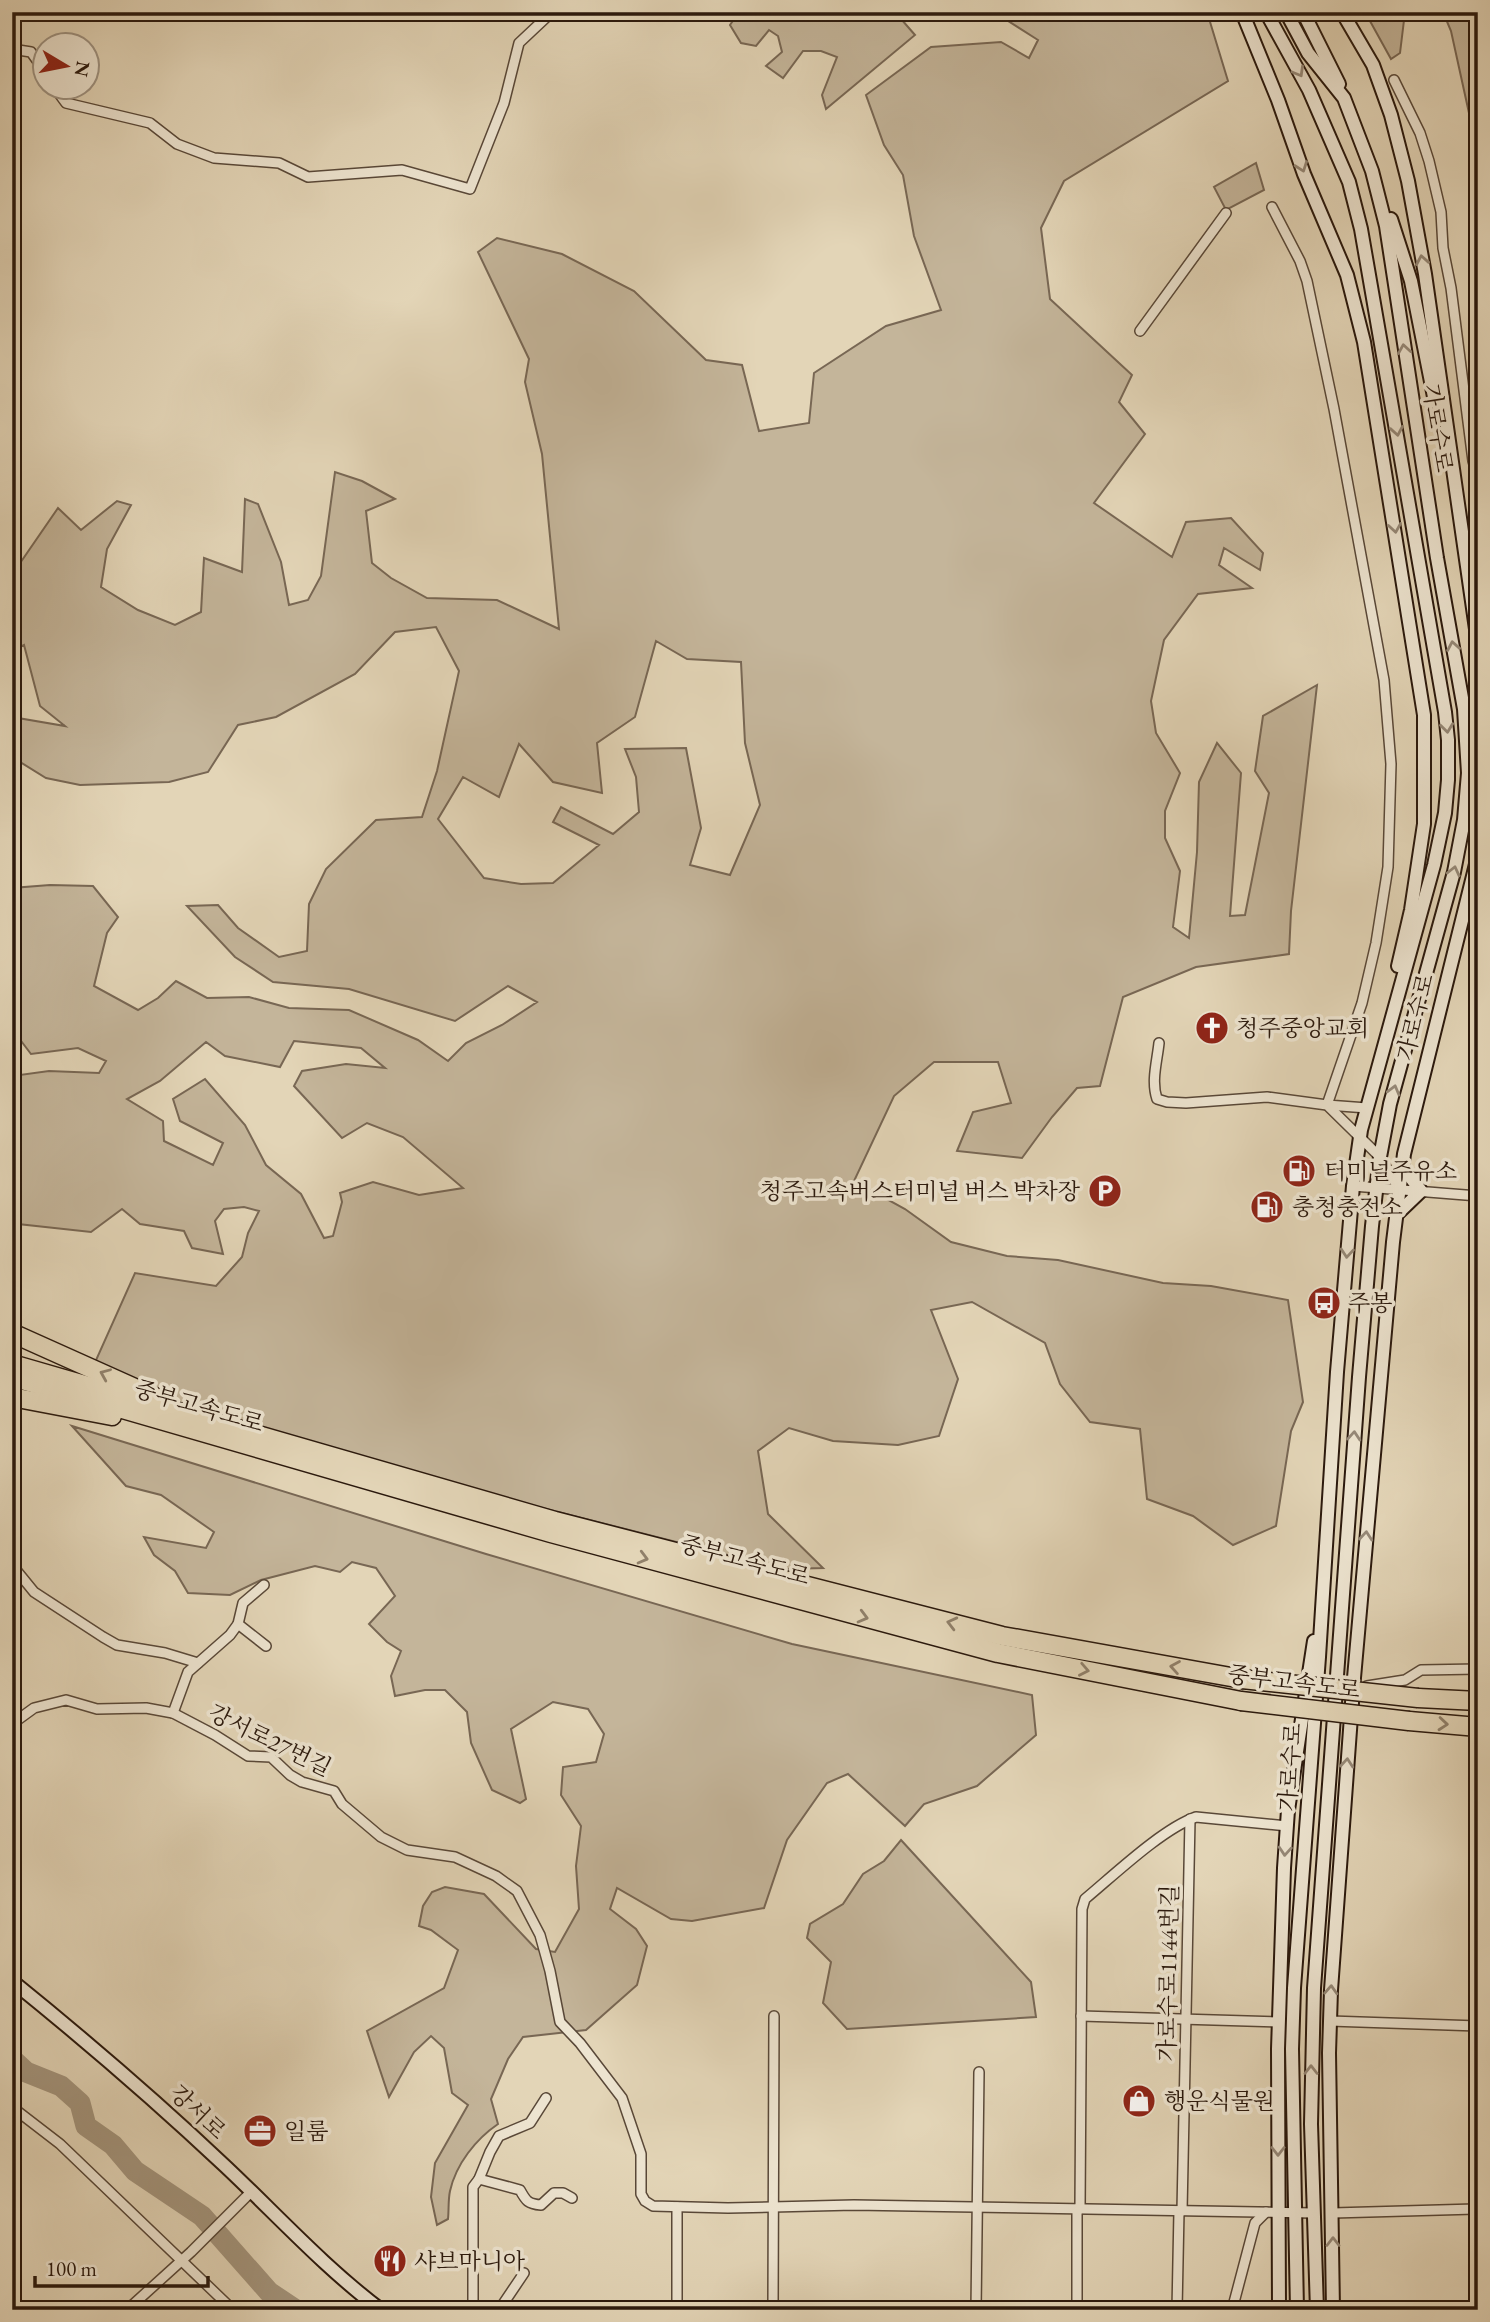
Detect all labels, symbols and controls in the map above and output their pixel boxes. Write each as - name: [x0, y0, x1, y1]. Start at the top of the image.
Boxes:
- north arrow: [32, 32, 102, 102]
- text: N: [68, 59, 96, 79]
- one-way arrow: [1290, 64, 1303, 77]
- one-way arrow: [1293, 161, 1307, 173]
- one-way arrow: [1415, 254, 1430, 266]
- one-way arrow: [1397, 343, 1412, 355]
- street label: 가로수로: [1416, 382, 1460, 474]
- one-way arrow: [1389, 425, 1404, 437]
- one-way arrow: [1387, 522, 1402, 534]
- one-way arrow: [1446, 640, 1461, 652]
- one-way arrow: [1439, 722, 1454, 733]
- one-way arrow: [1445, 865, 1460, 877]
- street label: 가로수로: [1390, 970, 1440, 1064]
- church icon: 청주중앙교회: [1193, 1009, 1231, 1047]
- place label: 청주중앙교회: [1236, 1013, 1369, 1043]
- one-way arrow: [1386, 1084, 1400, 1096]
- fuel station icon: 터미널주유소: [1280, 1152, 1318, 1190]
- place label: 터미널주유소: [1324, 1156, 1457, 1186]
- parking icon: 청주고속버스터미널 버스 박차장: [1086, 1172, 1124, 1210]
- place label: 청주고속버스터미널 버스 박차장: [760, 1176, 1081, 1206]
- fuel station icon: 충청충전소: [1248, 1188, 1286, 1226]
- place label: 충청충전소: [1292, 1192, 1403, 1222]
- one-way arrow: [1340, 1248, 1355, 1259]
- bus stop icon: 주봉: [1305, 1284, 1343, 1322]
- place label: 주봉: [1348, 1288, 1392, 1318]
- one-way arrow: [100, 1368, 112, 1382]
- street label: 중부고속도로: [131, 1373, 267, 1439]
- one-way arrow: [1347, 1430, 1362, 1441]
- street label: 중부고속도로: [677, 1528, 813, 1592]
- one-way arrow: [1358, 1530, 1373, 1541]
- one-way arrow: [637, 1550, 649, 1564]
- one-way arrow: [857, 1609, 869, 1623]
- one-way arrow: [946, 1617, 958, 1631]
- street label: 중부고속도로: [1226, 1659, 1362, 1705]
- one-way arrow: [1169, 1660, 1181, 1675]
- one-way arrow: [1078, 1662, 1090, 1677]
- street label: 강서로27번길: [204, 1697, 336, 1783]
- one-way arrow: [1438, 1716, 1449, 1731]
- street label: 가로수로: [1272, 1722, 1308, 1812]
- one-way arrow: [1339, 1757, 1354, 1768]
- one-way arrow: [1278, 1845, 1293, 1856]
- street label: 가로수로1144번길: [1151, 1884, 1185, 2062]
- one-way arrow: [1323, 1984, 1338, 1995]
- one-way arrow: [1303, 2064, 1319, 2075]
- street label: 강서로: [163, 2078, 233, 2146]
- shop icon: 행운식물원: [1120, 2082, 1158, 2120]
- place label: 행운식물원: [1164, 2086, 1275, 2116]
- office icon: 일룸: [241, 2112, 279, 2150]
- place label: 일룸: [284, 2116, 328, 2146]
- one-way arrow: [1270, 2147, 1286, 2157]
- one-way arrow: [1325, 2236, 1341, 2246]
- restaurant icon: 샤브마니아: [371, 2242, 409, 2280]
- scale bar: [35, 2245, 208, 2289]
- place label: 샤브마니아: [414, 2246, 526, 2276]
- text: 100 m: [46, 2255, 97, 2282]

